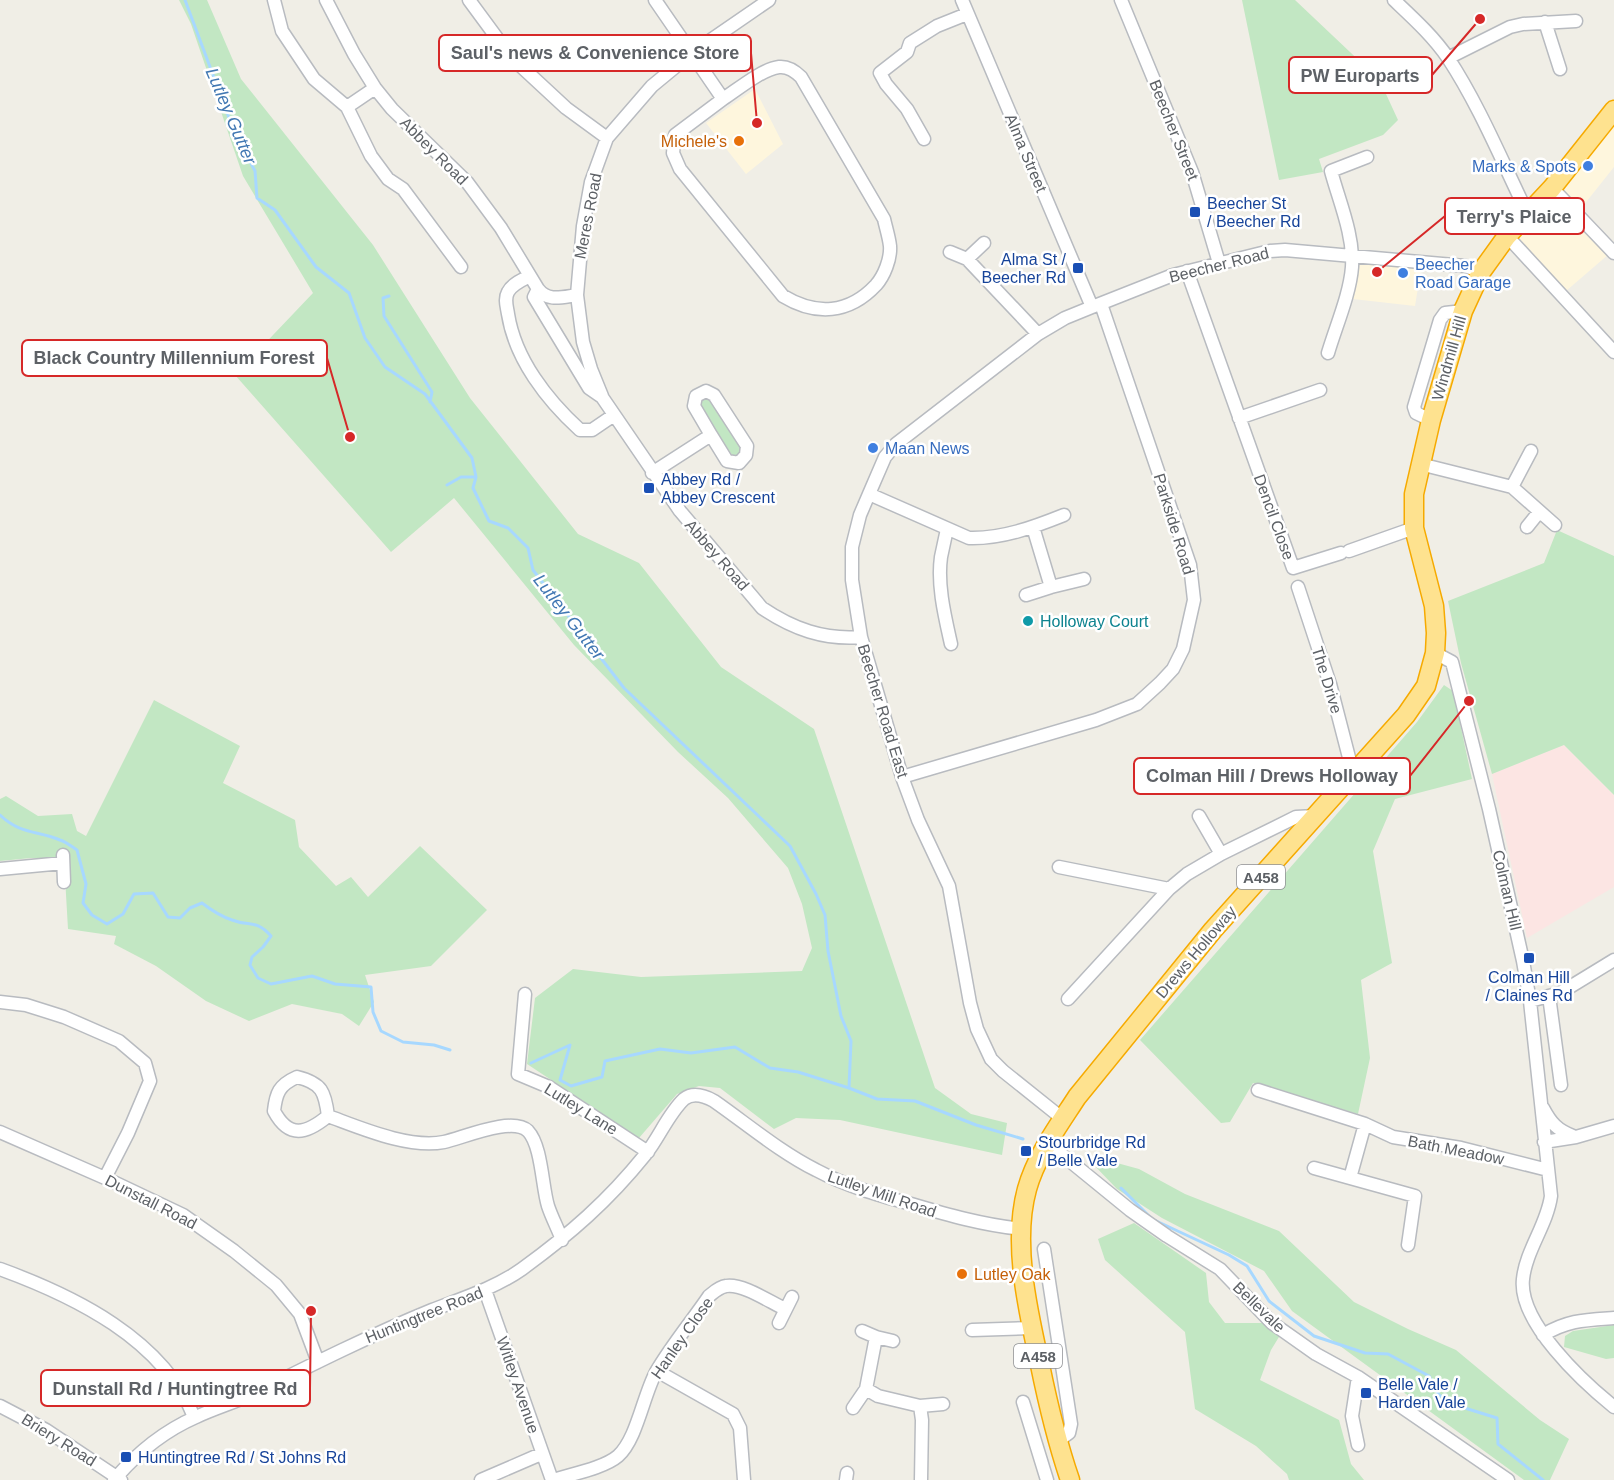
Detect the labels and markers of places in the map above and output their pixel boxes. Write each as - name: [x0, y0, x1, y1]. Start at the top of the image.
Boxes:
- callout: Saul's news & Convenience Store: [439, 35, 751, 71]
- callout: PW Europarts: [1289, 57, 1432, 93]
- place label: Michele's: [661, 133, 727, 150]
- marker: Michele's: [732, 134, 746, 148]
- place label: Marks & Spots: [1472, 158, 1576, 175]
- marker: Marks & Spots: [1581, 159, 1595, 173]
- place label: Beecher St / Beecher Rd: [1207, 195, 1300, 230]
- callout: Terry's Plaice: [1445, 198, 1584, 234]
- marker: Beecher St / Beecher Rd: [1188, 205, 1202, 219]
- place label: Alma St / Beecher Rd: [982, 251, 1067, 286]
- place label: Beecher Road Garage: [1415, 256, 1511, 291]
- marker: Alma St / Beecher Rd: [1071, 261, 1085, 275]
- marker: Beecher Road Garage: [1396, 266, 1410, 280]
- callout: Black Country Millennium Forest: [22, 340, 327, 376]
- place label: Maan News: [885, 440, 969, 457]
- marker: Maan News: [866, 441, 880, 455]
- place label: Abbey Rd / Abbey Crescent: [661, 471, 775, 506]
- marker: Abbey Rd / Abbey Crescent: [642, 481, 656, 495]
- place label: Holloway Court: [1040, 613, 1149, 630]
- marker: Holloway Court: [1021, 614, 1035, 628]
- callout: Colman Hill / Drews Holloway: [1134, 758, 1410, 794]
- marker: Colman Hill / Claines Rd: [1522, 951, 1536, 965]
- place label: Colman Hill / Claines Rd: [1485, 969, 1573, 1004]
- place label: Stourbridge Rd / Belle Vale: [1038, 1134, 1146, 1169]
- marker: Stourbridge Rd / Belle Vale: [1019, 1144, 1033, 1158]
- place label: Lutley Oak: [974, 1266, 1051, 1283]
- marker: Lutley Oak: [955, 1267, 969, 1281]
- callout: Dunstall Rd / Huntingtree Rd: [41, 1370, 310, 1406]
- place label: Belle Vale / Harden Vale: [1378, 1376, 1466, 1411]
- marker: Belle Vale / Harden Vale: [1359, 1386, 1373, 1400]
- place label: Huntingtree Rd / St Johns Rd: [138, 1449, 346, 1466]
- marker: Huntingtree Rd / St Johns Rd: [119, 1450, 133, 1464]

